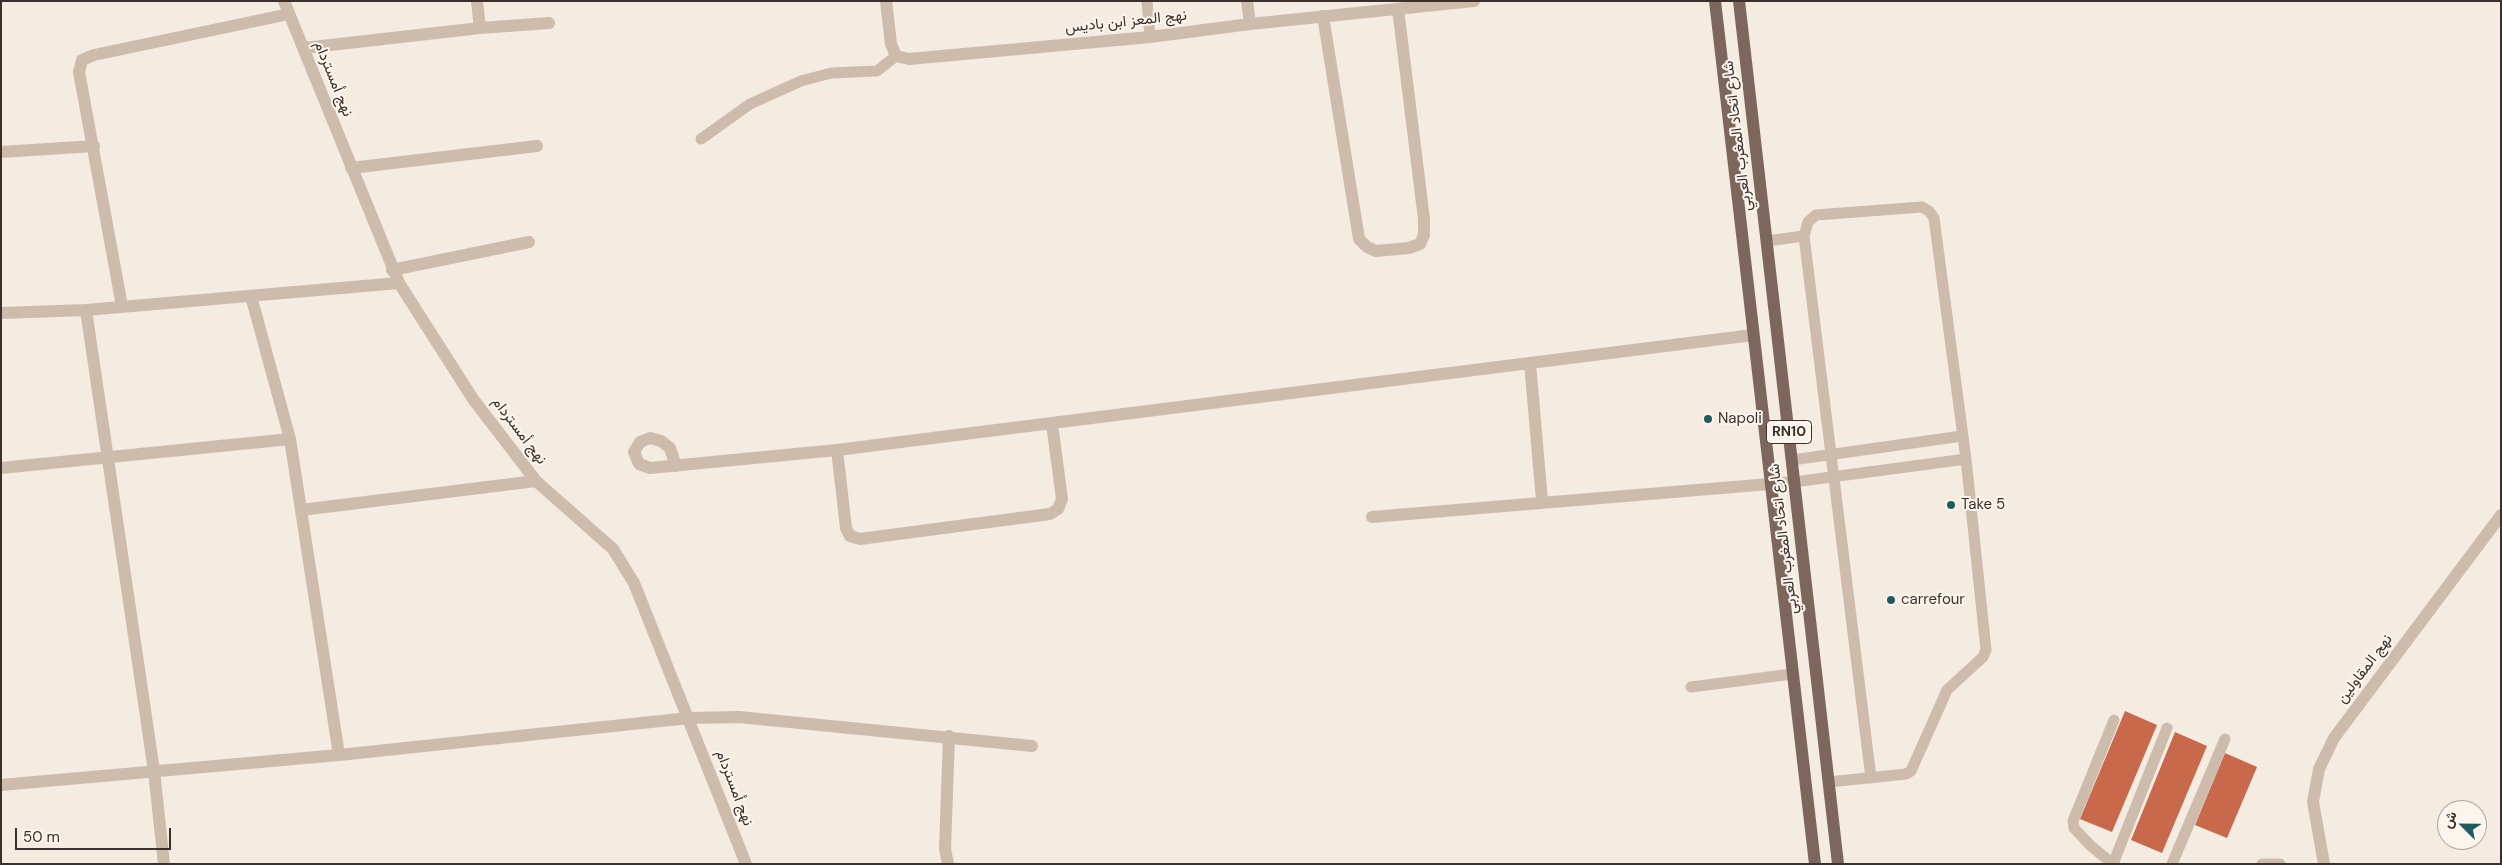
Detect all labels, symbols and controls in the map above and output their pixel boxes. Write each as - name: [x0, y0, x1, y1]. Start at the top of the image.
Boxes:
- street label: نهج المعز ابن باديس: [1064, 7, 1188, 37]
- street label: نهج أمستردام: [310, 39, 356, 119]
- street label: شارع اتحاد المغرب العربي: [1720, 60, 1756, 212]
- street label: نهج أمستردام: [488, 394, 550, 468]
- place label: Napoli: [1718, 410, 1762, 428]
- marker: Napoli: [1702, 413, 1714, 425]
- road number: RN10: [1766, 421, 1812, 444]
- street label: شارع اتحاد المغرب العربي: [1766, 463, 1802, 615]
- place label: Take 5: [1961, 496, 2005, 514]
- marker: Take 5: [1945, 499, 1957, 511]
- place label: carrefour: [1901, 591, 1965, 609]
- marker: carrefour: [1885, 594, 1897, 606]
- street label: نهج المقاولين: [2333, 631, 2397, 707]
- street label: نهج أمستردام: [711, 748, 757, 828]
- north arrow: [2437, 800, 2487, 850]
- text: ش: [2438, 808, 2461, 831]
- scale bar: [18, 818, 174, 850]
- text: 50 m: [23, 827, 60, 847]

